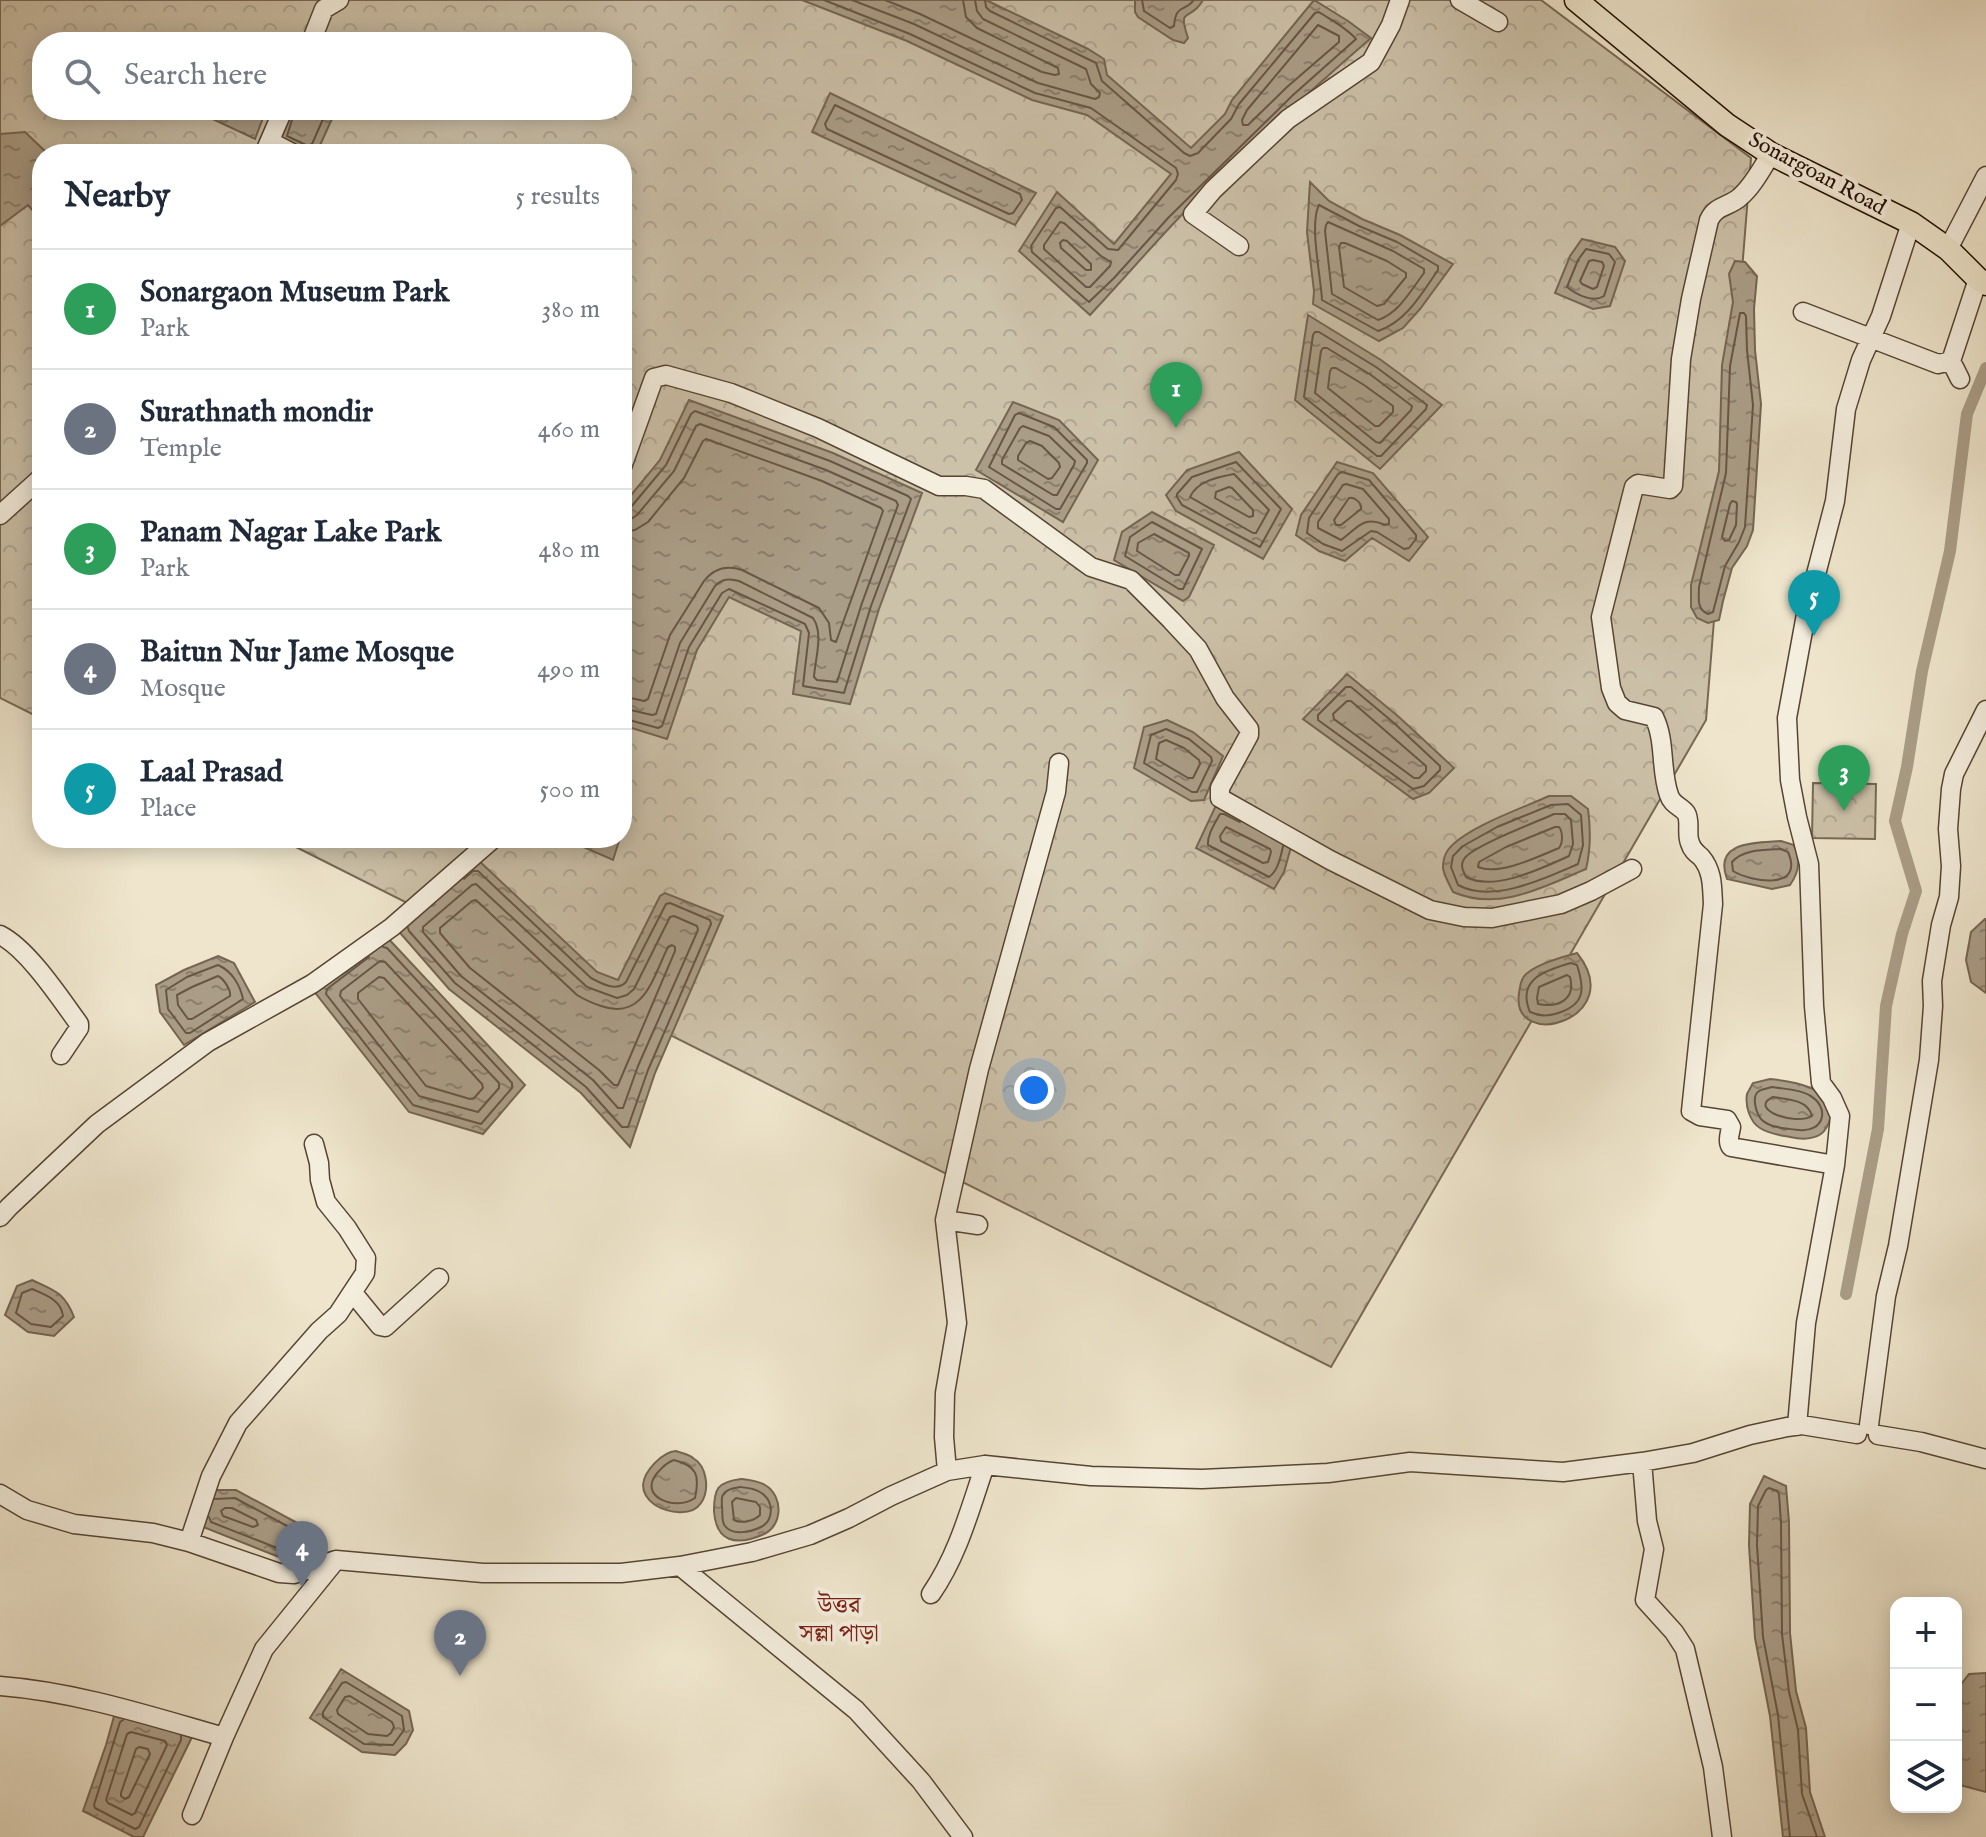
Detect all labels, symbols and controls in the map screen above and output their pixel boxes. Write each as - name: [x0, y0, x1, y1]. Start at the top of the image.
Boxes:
- search box: [32, 32, 632, 120]
- icon: search: [60, 54, 104, 98]
- text: Search here: [124, 57, 267, 95]
- street label: Sonargoan Road: [1743, 126, 1891, 222]
- text: Nearby: [64, 175, 170, 218]
- text: 5 results: [516, 180, 600, 213]
- text: Sonargaon Museum Park: [140, 274, 449, 312]
- text: 1: [85, 293, 95, 326]
- text: 380 m: [542, 293, 600, 326]
- text: Park: [140, 312, 189, 345]
- pin: 1: [1150, 362, 1202, 428]
- text: Surathnath mondir: [140, 394, 373, 432]
- text: 2: [84, 413, 96, 446]
- text: 460 m: [538, 413, 600, 446]
- text: Temple: [140, 432, 222, 465]
- text: Panam Nagar Lake Park: [140, 514, 441, 552]
- text: 3: [85, 533, 95, 566]
- text: 480 m: [539, 533, 600, 566]
- text: Park: [140, 552, 189, 585]
- pin: 5: [1788, 570, 1840, 636]
- text: Baitun Nur Jame Mosque: [140, 634, 454, 672]
- text: 4: [84, 653, 96, 686]
- text: 490 m: [537, 653, 600, 686]
- text: Mosque: [140, 672, 226, 705]
- pin: 3: [1818, 745, 1870, 811]
- text: Laal Prasad: [140, 754, 283, 792]
- text: 5: [85, 773, 95, 806]
- text: 500 m: [539, 773, 600, 806]
- text: Place: [140, 792, 196, 825]
- your location: [1014, 1070, 1054, 1110]
- pin: 4: [276, 1521, 328, 1587]
- district label: উত্তর সল্লা পাড়া: [798, 1590, 879, 1650]
- map controls: [1890, 1597, 1962, 1813]
- button: +: [1890, 1597, 1962, 1669]
- pin: 2: [434, 1610, 486, 1676]
- button: −: [1890, 1669, 1962, 1741]
- button: layers: [1890, 1741, 1962, 1813]

